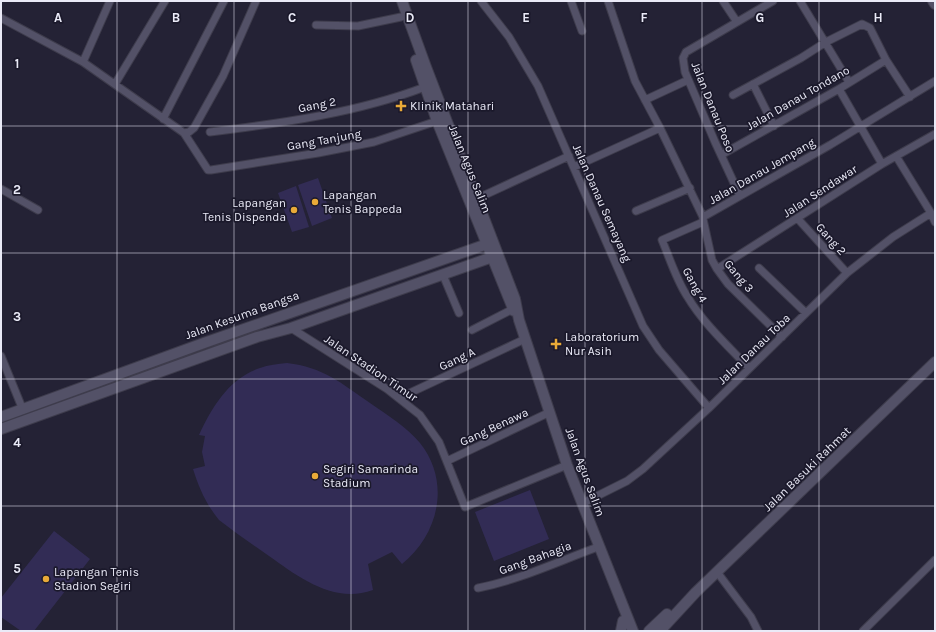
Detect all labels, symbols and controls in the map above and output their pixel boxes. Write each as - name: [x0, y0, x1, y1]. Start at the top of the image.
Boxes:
- text: A: [54, 10, 62, 25]
- text: B: [172, 10, 180, 25]
- text: C: [288, 10, 296, 25]
- text: D: [406, 10, 415, 25]
- text: E: [522, 10, 530, 25]
- text: F: [640, 10, 648, 25]
- text: G: [756, 10, 764, 25]
- text: H: [873, 10, 883, 25]
- text: 1: [15, 56, 19, 71]
- street label: Jalan Danau Poso: [689, 60, 737, 154]
- street label: Jalan Danau Tondano: [744, 63, 852, 133]
- street label: Gang 2: [297, 94, 337, 116]
- place label: Klinik Matahari: [410, 99, 494, 113]
- marker: Klinik Matahari: [395, 100, 407, 112]
- street label: Jalan Agus Salim: [446, 123, 494, 215]
- street label: Gang Tanjung: [286, 127, 362, 153]
- street label: Jalan Danau Jempang: [707, 135, 818, 207]
- street label: Jalan Danau Semayang: [570, 142, 634, 264]
- street label: Jalan Sendawar: [780, 161, 860, 220]
- text: 2: [13, 182, 21, 197]
- place label: Lapangan Tenis Bappeda: [323, 188, 402, 216]
- place label: Lapangan Tenis Dispenda: [203, 196, 286, 224]
- marker: Lapangan Tenis Bappeda: [310, 197, 320, 207]
- marker: Lapangan Tenis Dispenda: [289, 205, 299, 215]
- street label: Gang 2: [813, 220, 849, 258]
- street label: Gang 3: [721, 257, 757, 295]
- street label: Gang 4: [680, 265, 710, 305]
- street label: Jalan Kesuma Bangsa: [183, 288, 301, 342]
- text: 3: [13, 309, 21, 324]
- street label: Jalan Danau Toba: [715, 311, 793, 387]
- place label: Laboratorium Nur Asih: [565, 330, 639, 358]
- street label: Jalan Stadion Timur: [322, 332, 421, 405]
- marker: Laboratorium Nur Asih: [550, 338, 562, 350]
- street label: Gang A: [437, 345, 477, 373]
- street label: Gang Benawa: [458, 405, 530, 449]
- street label: Jalan Basuki Rahmat: [760, 423, 854, 514]
- street label: Jalan Agus Salim: [562, 426, 608, 518]
- text: 4: [13, 435, 21, 450]
- place label: Segiri Samarinda Stadium: [323, 462, 418, 490]
- marker: Segiri Samarinda Stadium: [310, 471, 320, 481]
- street label: Gang Bahagia: [497, 538, 573, 578]
- text: 5: [13, 561, 21, 576]
- place label: Lapangan Tenis Stadion Segiri: [54, 565, 139, 593]
- marker: Lapangan Tenis Stadion Segiri: [41, 574, 51, 584]

